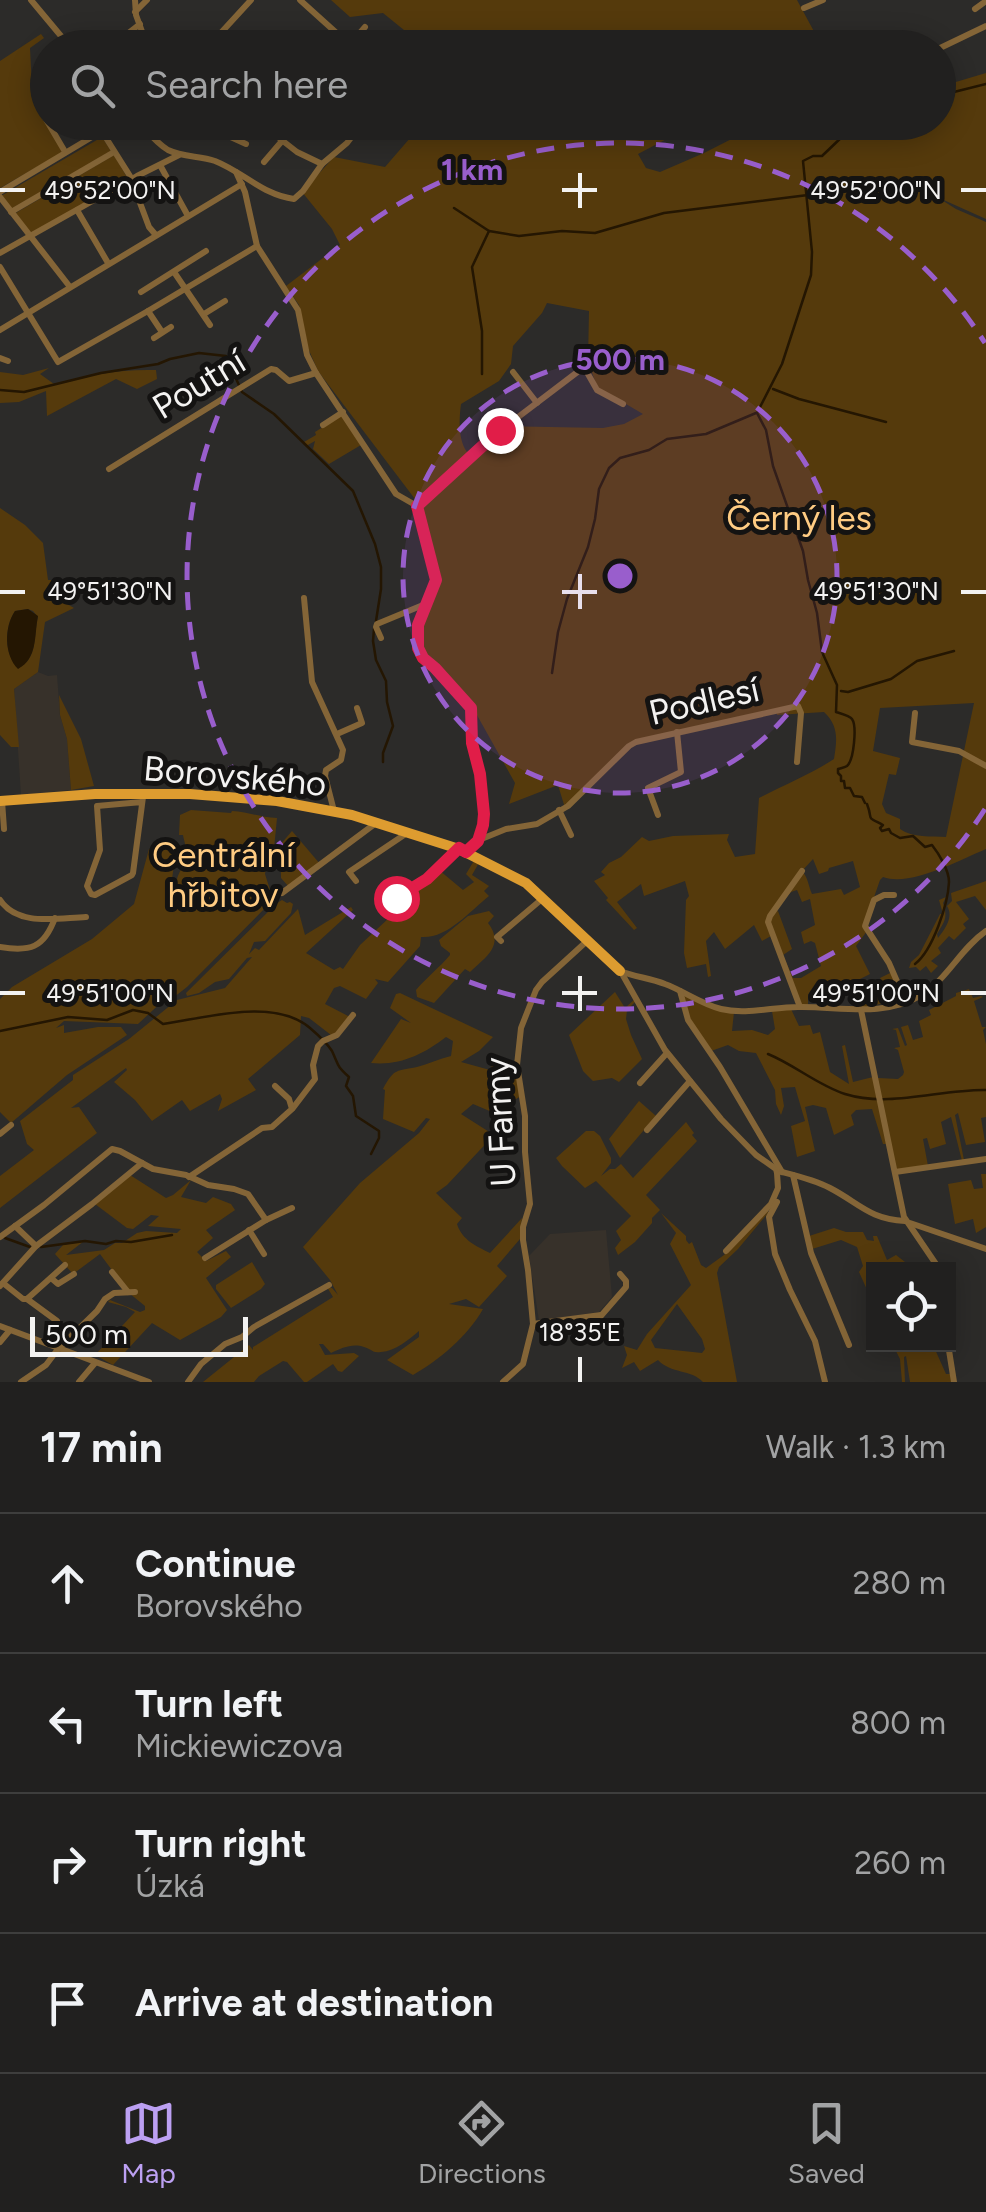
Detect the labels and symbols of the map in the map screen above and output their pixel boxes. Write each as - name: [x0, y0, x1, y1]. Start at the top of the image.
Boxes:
- text: 1 km: [441, 151, 503, 188]
- text: 49°52'00"N: [44, 175, 176, 205]
- text: 49°52'00"N: [810, 175, 942, 205]
- street label: Poutní: [145, 339, 255, 428]
- text: 500 m: [575, 341, 665, 378]
- route end: [478, 408, 524, 454]
- park label: Černý les: [726, 497, 872, 539]
- centre of rings: [602, 558, 638, 594]
- text: 49°51'30"N: [47, 576, 173, 606]
- text: 49°51'30"N: [813, 576, 939, 606]
- street label: Podlesí: [645, 668, 765, 734]
- street label: Borovského: [142, 747, 328, 805]
- park label: Centrální hřbitov: [152, 834, 296, 916]
- route start: [374, 876, 420, 922]
- text: 49°51'00"N: [46, 978, 174, 1008]
- text: 49°51'00"N: [812, 978, 940, 1008]
- street label: U Farmy: [476, 1056, 524, 1188]
- scale bar: [30, 1312, 248, 1356]
- text: 18°35'E: [539, 1317, 621, 1347]

